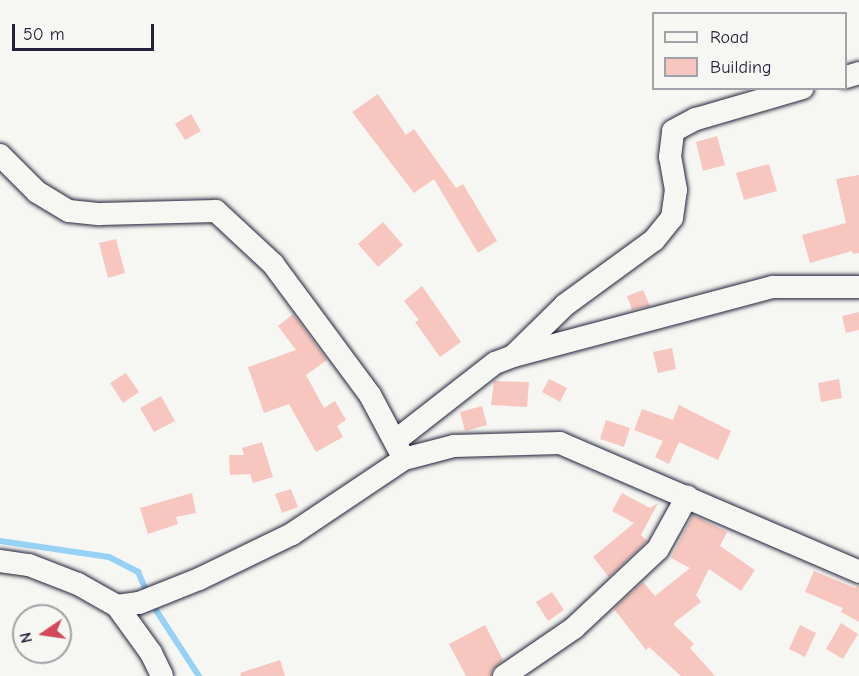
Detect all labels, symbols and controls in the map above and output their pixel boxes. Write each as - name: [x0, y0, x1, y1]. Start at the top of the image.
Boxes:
- scale bar: [15, 12, 158, 50]
- legend: [652, 12, 847, 90]
- text: 50 m: [23, 24, 65, 45]
- text: Road: [710, 27, 749, 48]
- text: Building: [710, 57, 772, 78]
- north arrow: [12, 604, 72, 664]
- text: N: [16, 630, 36, 645]

